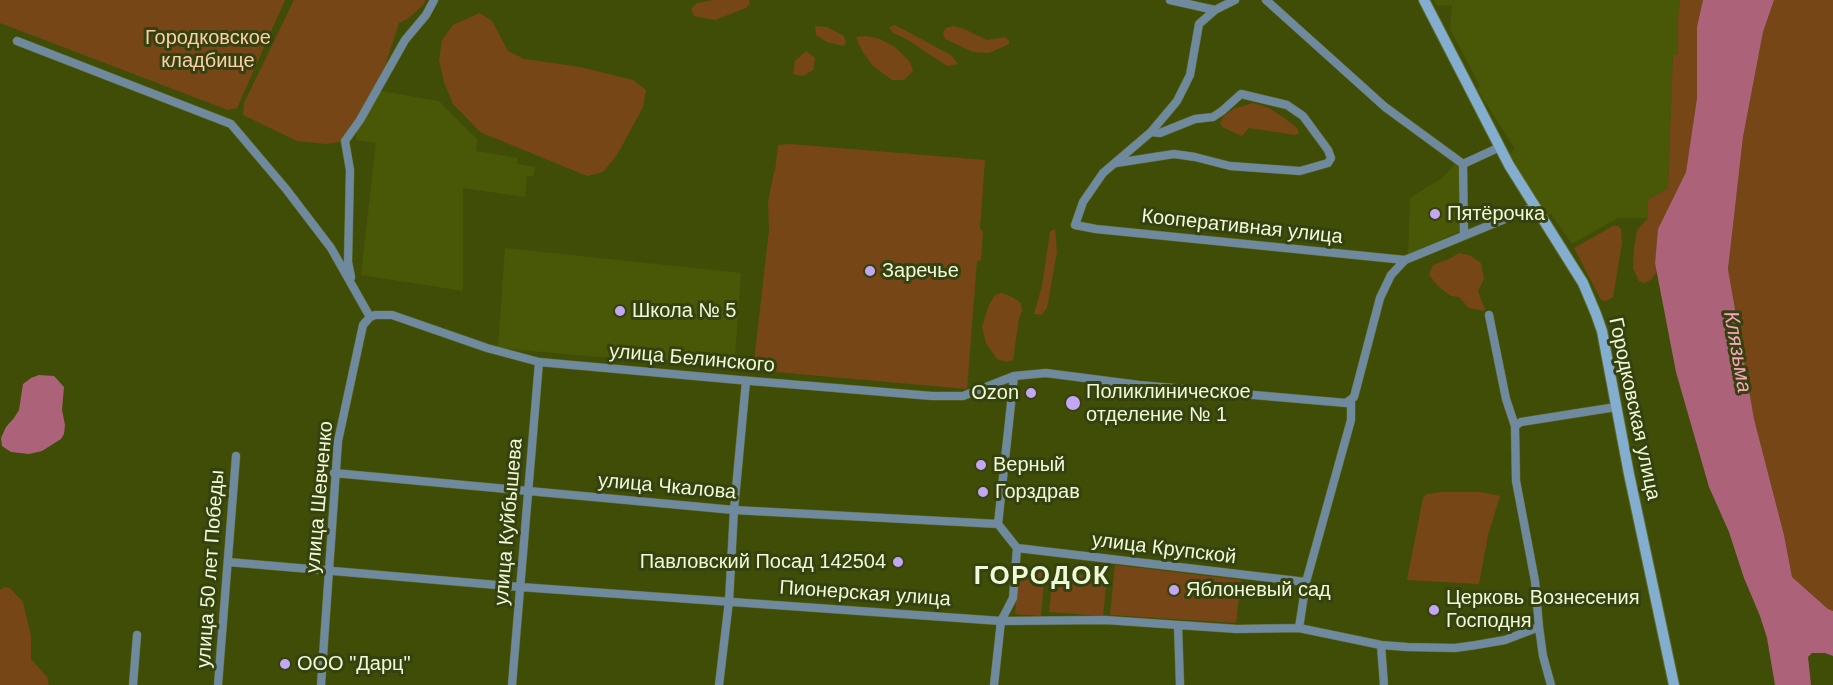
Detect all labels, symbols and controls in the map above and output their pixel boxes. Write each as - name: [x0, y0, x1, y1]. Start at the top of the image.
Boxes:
- park label: Городковское кладбище: [145, 26, 271, 73]
- place label: Пятёрочка: [1447, 202, 1545, 226]
- street label: Кооперативная улица: [1140, 205, 1344, 249]
- marker: Пятёрочка: [1428, 207, 1442, 221]
- place label: Заречье: [882, 259, 959, 283]
- marker: Заречье: [863, 264, 877, 278]
- place label: Школа № 5: [632, 299, 736, 323]
- marker: Школа № 5: [613, 304, 627, 318]
- water label: Клязьма: [1717, 309, 1757, 395]
- street label: Городковская улица: [1603, 315, 1665, 503]
- street label: улица Белинского: [608, 340, 776, 378]
- place label: Поликлиническое отделение № 1: [1086, 380, 1251, 427]
- place label: Ozon: [971, 381, 1019, 405]
- marker: Ozon: [1024, 386, 1038, 400]
- marker: Поликлиническое отделение № 1: [1064, 394, 1082, 412]
- street label: улица Шевченко: [301, 420, 339, 574]
- street label: улица Куйбышева: [490, 437, 528, 607]
- place label: Верный: [993, 453, 1065, 477]
- marker: Верный: [974, 458, 988, 472]
- street label: улица 50 лет Победы: [192, 469, 230, 669]
- street label: улица Чкалова: [597, 469, 737, 505]
- place label: Горздрав: [995, 480, 1080, 504]
- marker: Горздрав: [976, 485, 990, 499]
- street label: улица Крупской: [1090, 528, 1238, 570]
- place label: Павловский Посад 142504: [640, 550, 886, 574]
- marker: Павловский Посад 142504: [891, 555, 905, 569]
- district label: ГОРОДОК: [974, 561, 1110, 593]
- street label: Пионерская улица: [779, 576, 951, 612]
- place label: Яблоневый сад: [1186, 578, 1331, 602]
- marker: Яблоневый сад: [1167, 583, 1181, 597]
- place label: Церковь Вознесения Господня: [1446, 586, 1639, 633]
- marker: Церковь Вознесения Господня: [1427, 603, 1441, 617]
- place label: ООО "Дарц": [297, 652, 411, 676]
- marker: ООО "Дарц": [278, 657, 292, 671]

